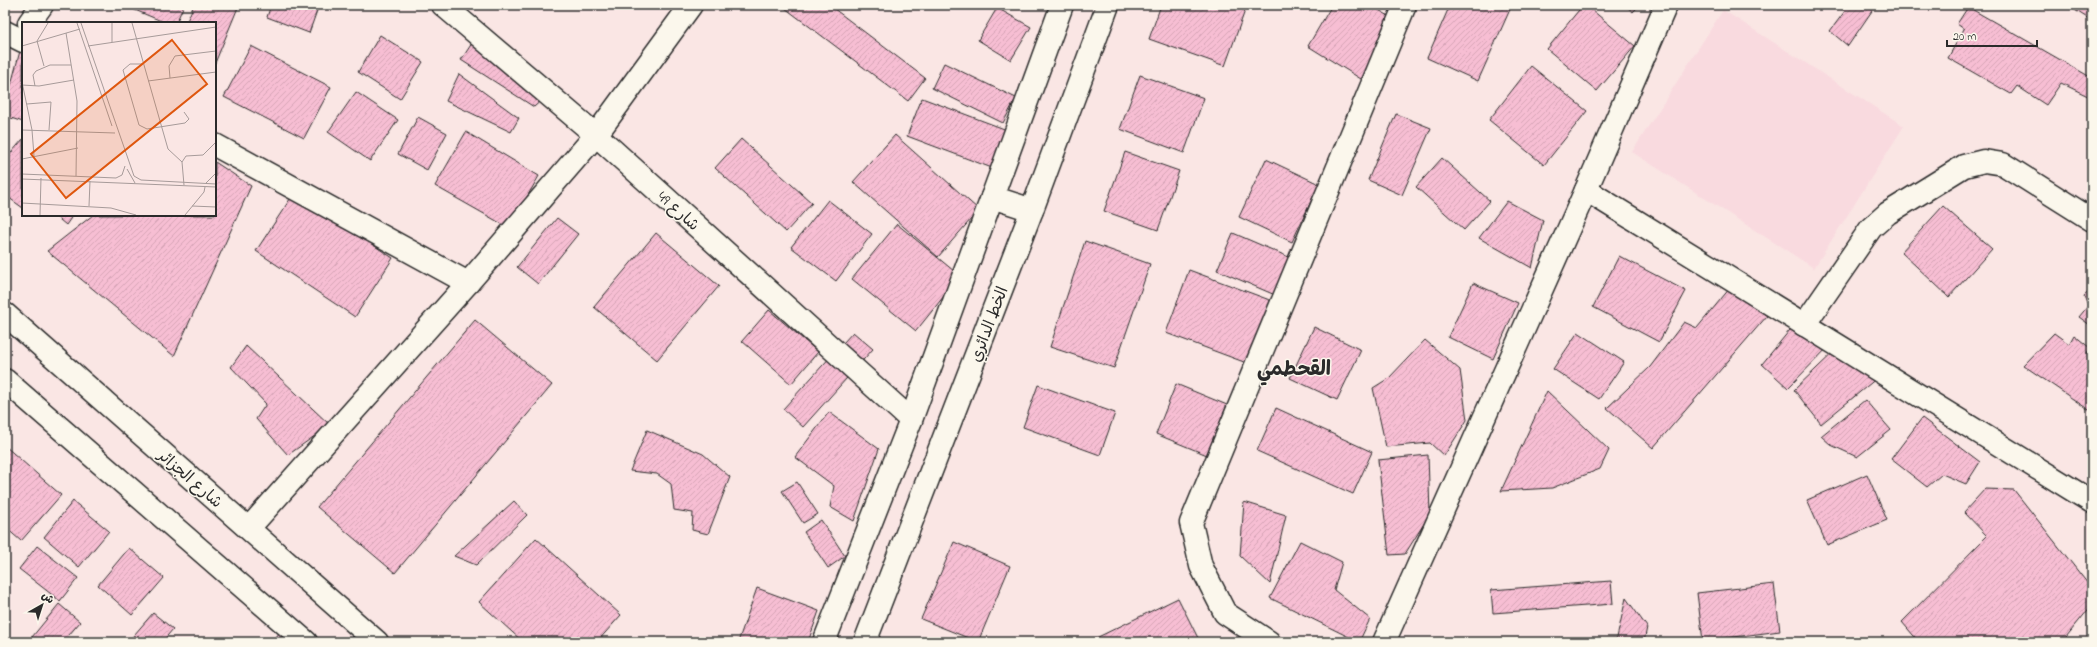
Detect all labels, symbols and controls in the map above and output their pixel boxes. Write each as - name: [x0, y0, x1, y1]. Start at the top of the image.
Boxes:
- inset map: [22, 22, 216, 216]
- scale bar: [1947, 22, 2037, 48]
- text: 20 m: [1953, 28, 1976, 46]
- street label: شارع 49: [651, 186, 704, 237]
- street label: الخط الدائري: [964, 283, 1015, 366]
- district label: القحطمي: [1257, 356, 1331, 386]
- street label: شارع الجزائر: [151, 443, 227, 514]
- north arrow: [22, 585, 62, 625]
- text: ش: [38, 588, 57, 608]

